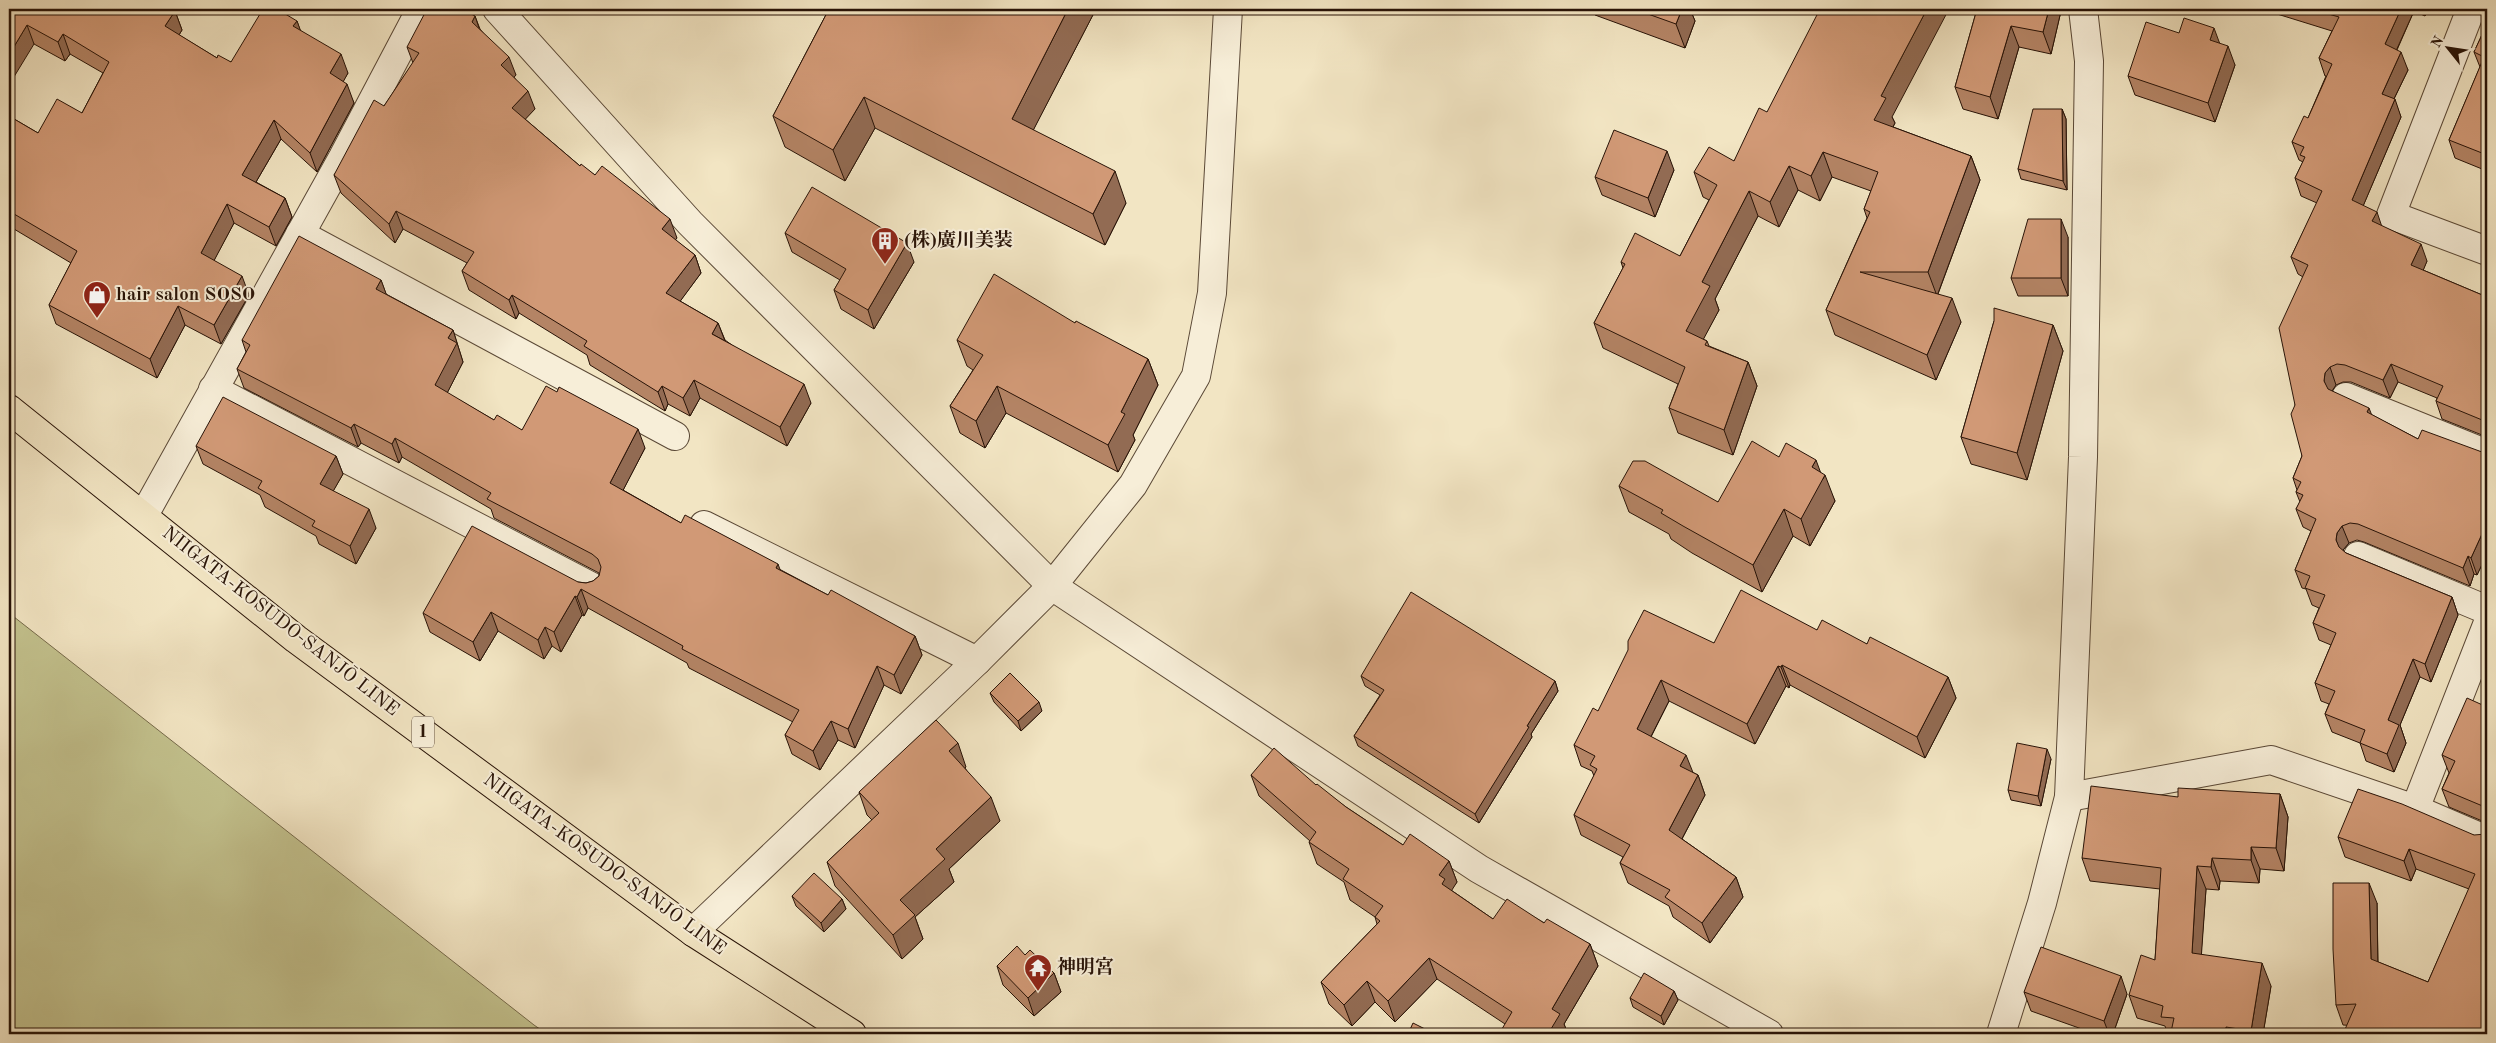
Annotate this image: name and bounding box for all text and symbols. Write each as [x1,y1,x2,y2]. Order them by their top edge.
north arrow [2424,22,2474,72]
text: N [2429,34,2446,50]
building icon: (株)廣川美装 [870,226,900,265]
place label: (株)廣川美装 [904,229,1013,251]
shop icon: hair salon SOSO [82,280,112,319]
place label: hair salon SOSO [116,286,255,305]
street label: NIIGATA-KOSUDO-SANJŌ LINE [158,521,404,720]
road number: 1 [412,716,434,748]
street label: NIIGATA-KOSUDO-SANJŌ LINE [479,768,731,959]
temple icon: 神明宮 [1023,953,1053,992]
place label: 神明宮 [1057,956,1114,978]

